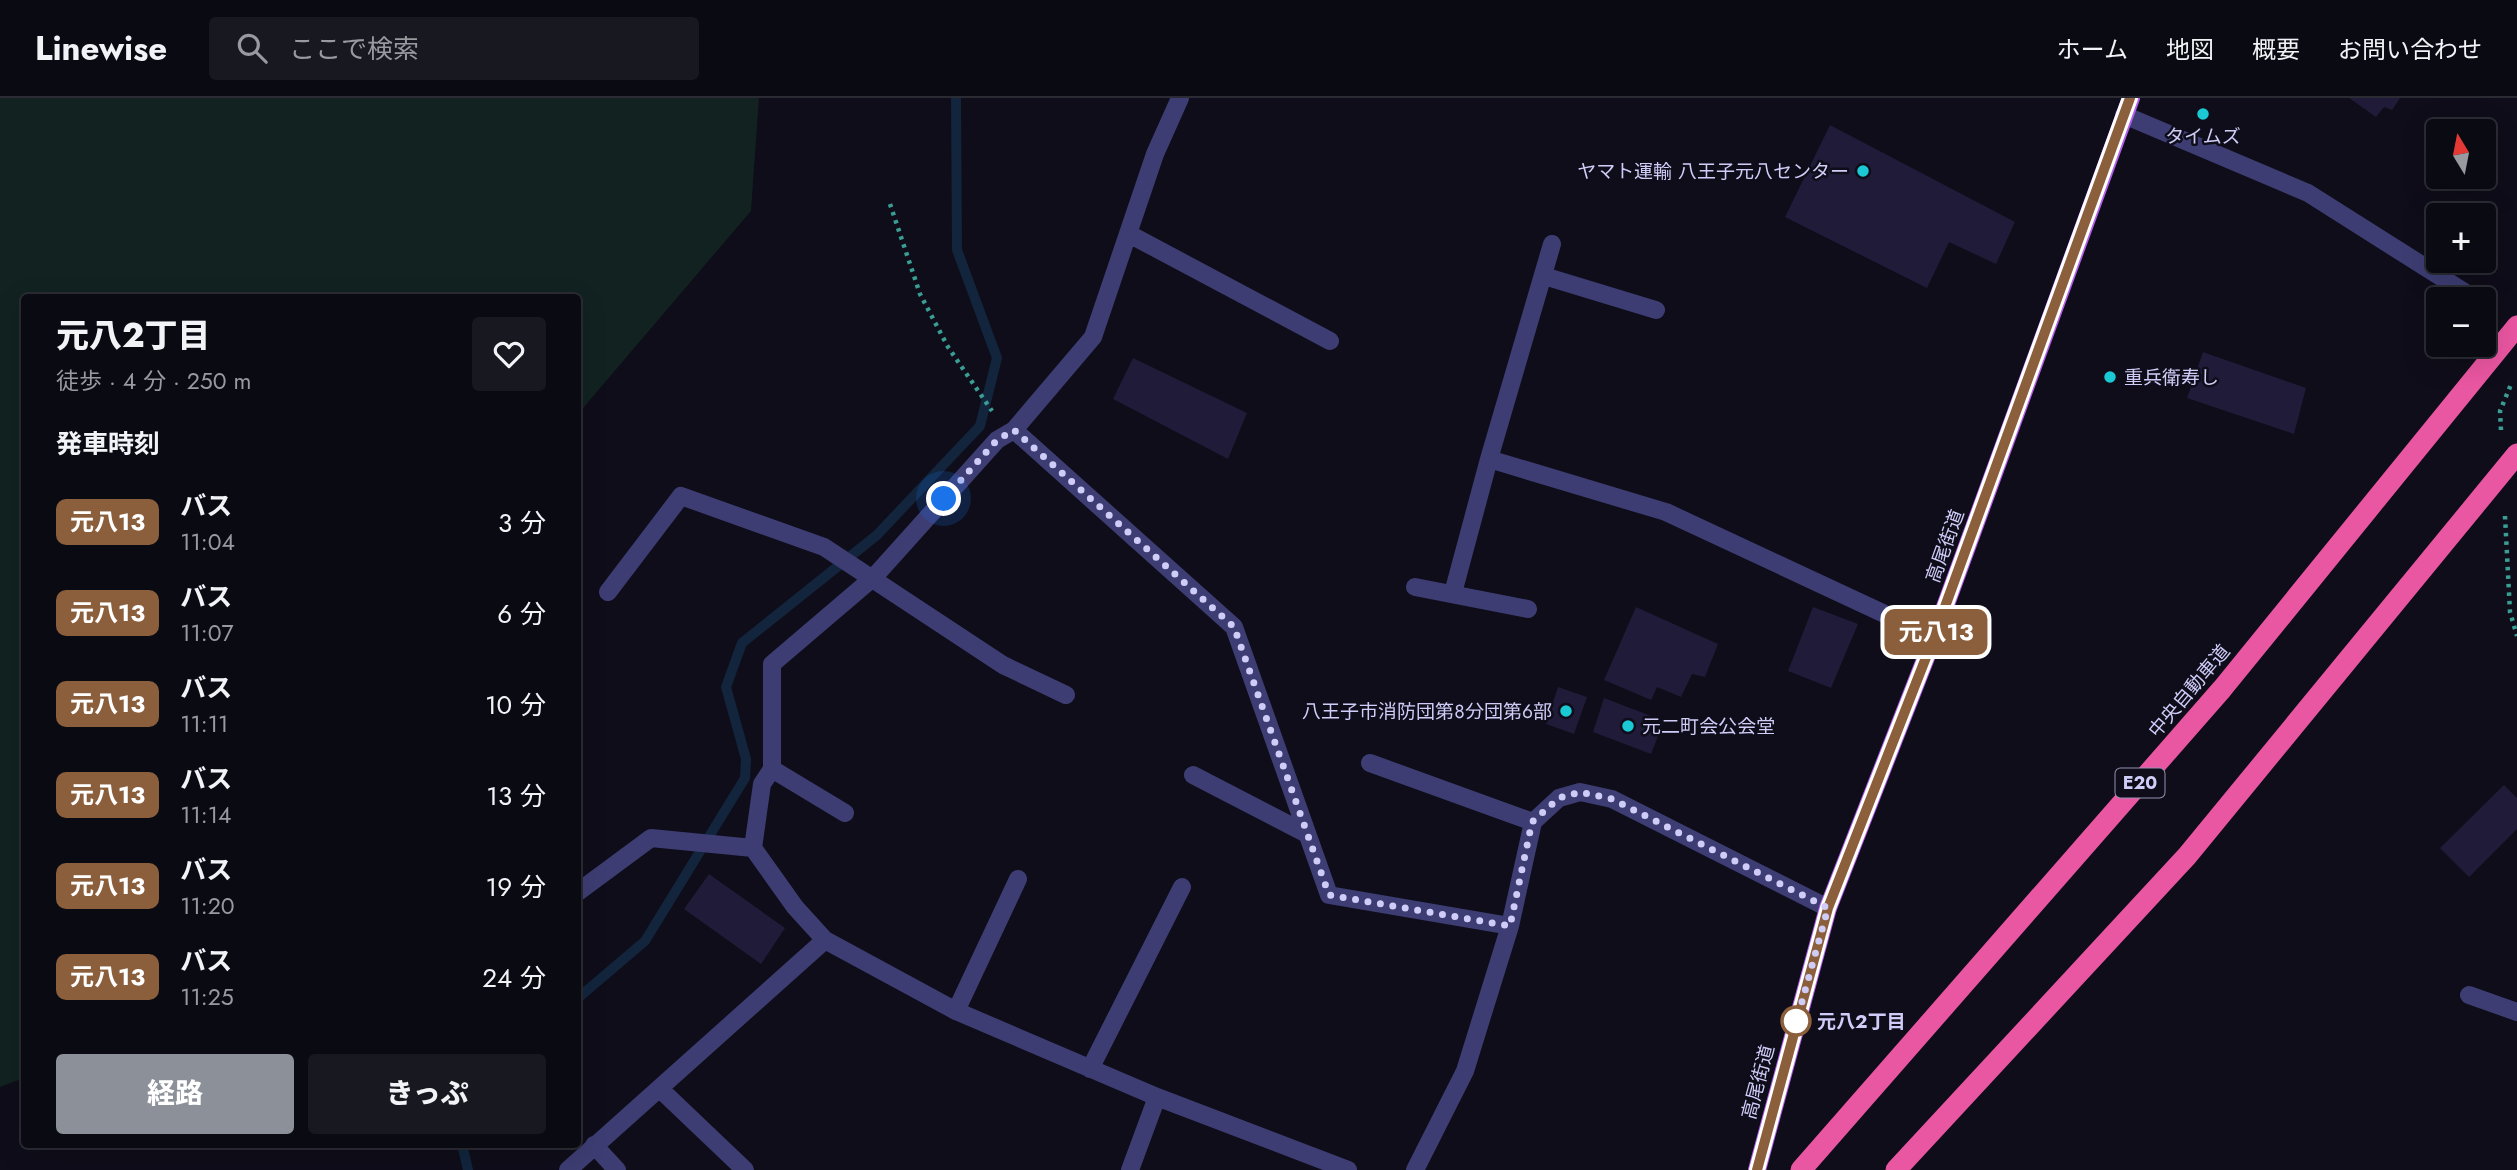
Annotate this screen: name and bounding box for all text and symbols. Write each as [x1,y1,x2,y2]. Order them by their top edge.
search box [209,17,699,80]
text: Linewise [35,25,167,72]
icon: search [233,29,271,67]
text: ここで検索 [289,30,419,68]
text: ホーム [2057,32,2128,67]
text: 地図 [2166,32,2214,67]
text: 概要 [2252,32,2300,67]
text: お問い合わせ [2338,32,2482,67]
marker: タイムズ [2195,106,2211,122]
north arrow [2426,119,2496,189]
map controls [2426,119,2496,357]
place label: タイムズ [2165,123,2241,150]
place label: ヤマト運輸 八王子元八センター [1577,158,1849,185]
marker: ヤマト運輸 八王子元八センター [1855,163,1871,179]
button: + [2426,203,2496,273]
button: − [2426,287,2496,357]
text: 元八2丁目 [56,312,211,359]
button: heart [472,317,546,391]
text: 徒歩 · 4 分 · 250 m [56,364,251,398]
place label: 重兵衛寿し [2124,364,2219,391]
marker: 重兵衛寿し [2102,369,2118,385]
text: 発車時刻 [56,425,160,463]
your location [926,481,961,516]
text: バス [180,487,232,525]
text: 元八13 [70,504,145,539]
text: 3 分 [498,504,546,542]
street label: 高尾街道 [1919,506,1971,586]
text: 11:04 [180,525,235,559]
text: バス [180,578,232,616]
text: 元八13 [70,595,145,630]
text: 6 分 [497,595,546,633]
line badge: 元八13 [1887,609,1985,655]
text: 元八13 [1898,614,1974,649]
text: 11:07 [180,616,234,650]
street label: 中央自動車道 [2142,639,2236,743]
text: バス [180,669,232,707]
text: 元八13 [70,686,145,721]
text: 10 分 [485,686,546,724]
place label: 八王子市消防団第８分団第６部 [1302,698,1552,725]
marker: 八王子市消防団第８分団第６部 [1558,703,1574,719]
text: 11:11 [180,707,228,741]
place label: 元二町会公会堂 [1642,713,1775,740]
marker: 元二町会公会堂 [1620,718,1636,734]
text: バス [180,760,232,798]
road number: E20 [2116,768,2164,798]
text: 元八13 [70,777,145,812]
text: 13 分 [486,777,546,815]
text: 11:14 [180,798,231,832]
text: バス [180,851,232,889]
text: 元八13 [70,868,145,903]
text: 19 分 [486,868,546,906]
text: 11:20 [180,889,235,923]
text: バス [180,942,232,980]
text: 元八13 [70,959,145,994]
text: 24 分 [482,959,546,997]
text: 11:25 [180,980,234,1014]
marker: 元八2丁目 [1781,1006,1811,1036]
place label: 元八2丁目 [1817,1008,1905,1035]
street label: 高尾街道 [1735,1042,1781,1122]
button: 経路 [56,1054,294,1134]
button: きっぷ [308,1054,546,1134]

